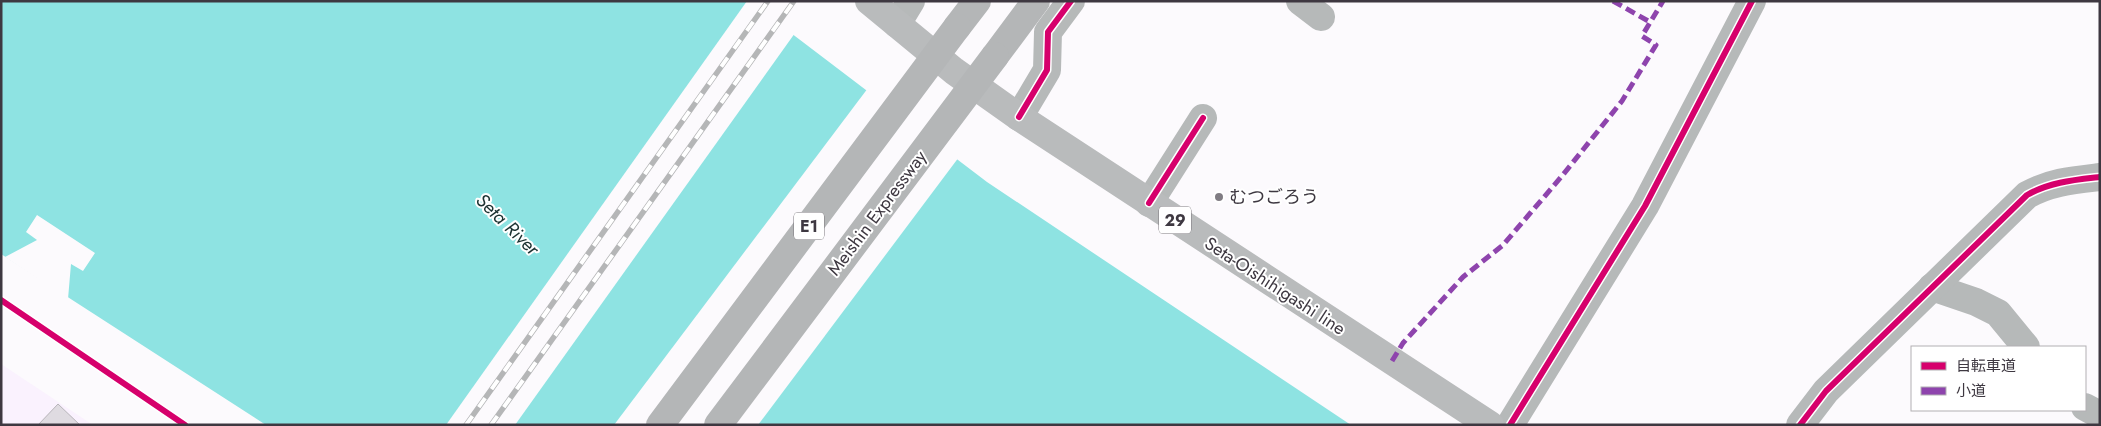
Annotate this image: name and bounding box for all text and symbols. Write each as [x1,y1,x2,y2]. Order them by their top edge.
street label: Meishin Expressway [821,145,933,281]
place label: むつごろう [1229,184,1319,210]
water label: Seta River [470,187,547,263]
marker: むつごろう [1213,191,1225,203]
road number: 29 [1159,206,1191,234]
road number: E1 [794,212,824,240]
street label: Seta-Oishihigashi line [1199,231,1351,341]
legend [1911,346,2086,411]
text: 自転車道 [1956,355,2016,377]
text: 小道 [1956,380,1986,402]

